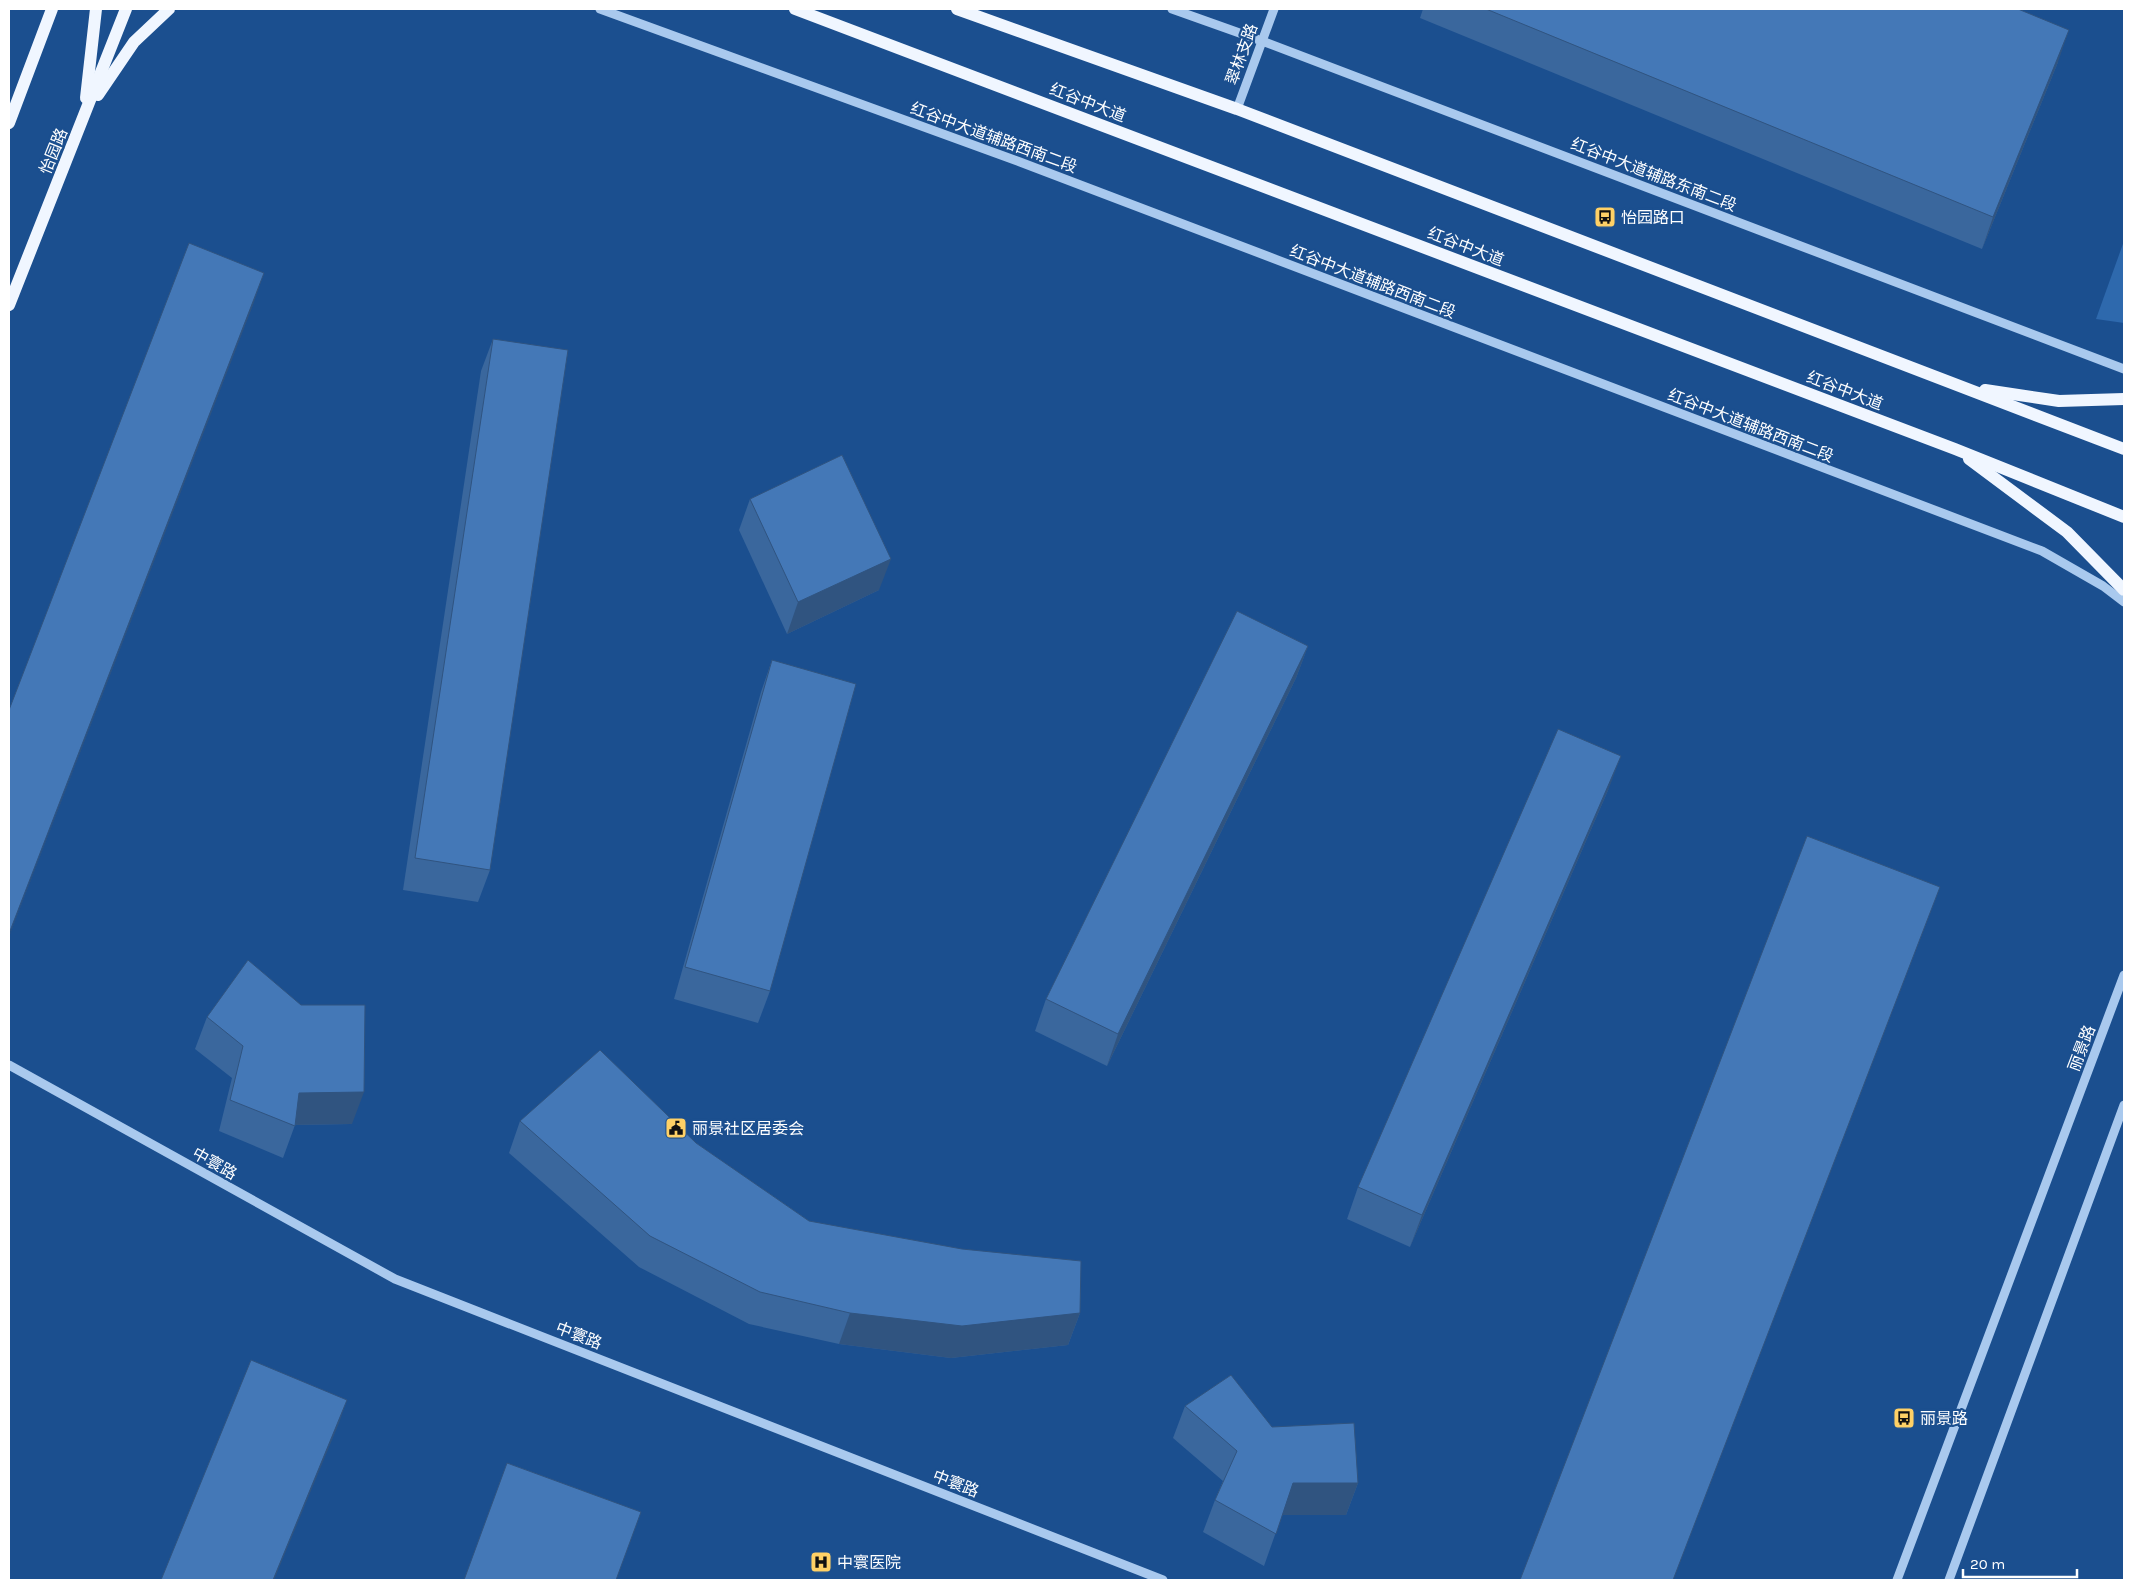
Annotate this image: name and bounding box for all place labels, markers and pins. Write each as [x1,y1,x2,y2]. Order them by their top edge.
bus stop icon: 怡园路口 [1593,205,1617,229]
place label: 怡园路口 [1621,208,1685,227]
public building icon: 丽景社区居委会 [664,1116,688,1140]
place label: 丽景社区居委会 [692,1119,804,1138]
bus stop icon: 丽景路 [1892,1406,1916,1430]
place label: 丽景路 [1920,1409,1968,1428]
hospital icon: 中寰医院 [809,1550,833,1574]
place label: 中寰医院 [837,1553,901,1572]

